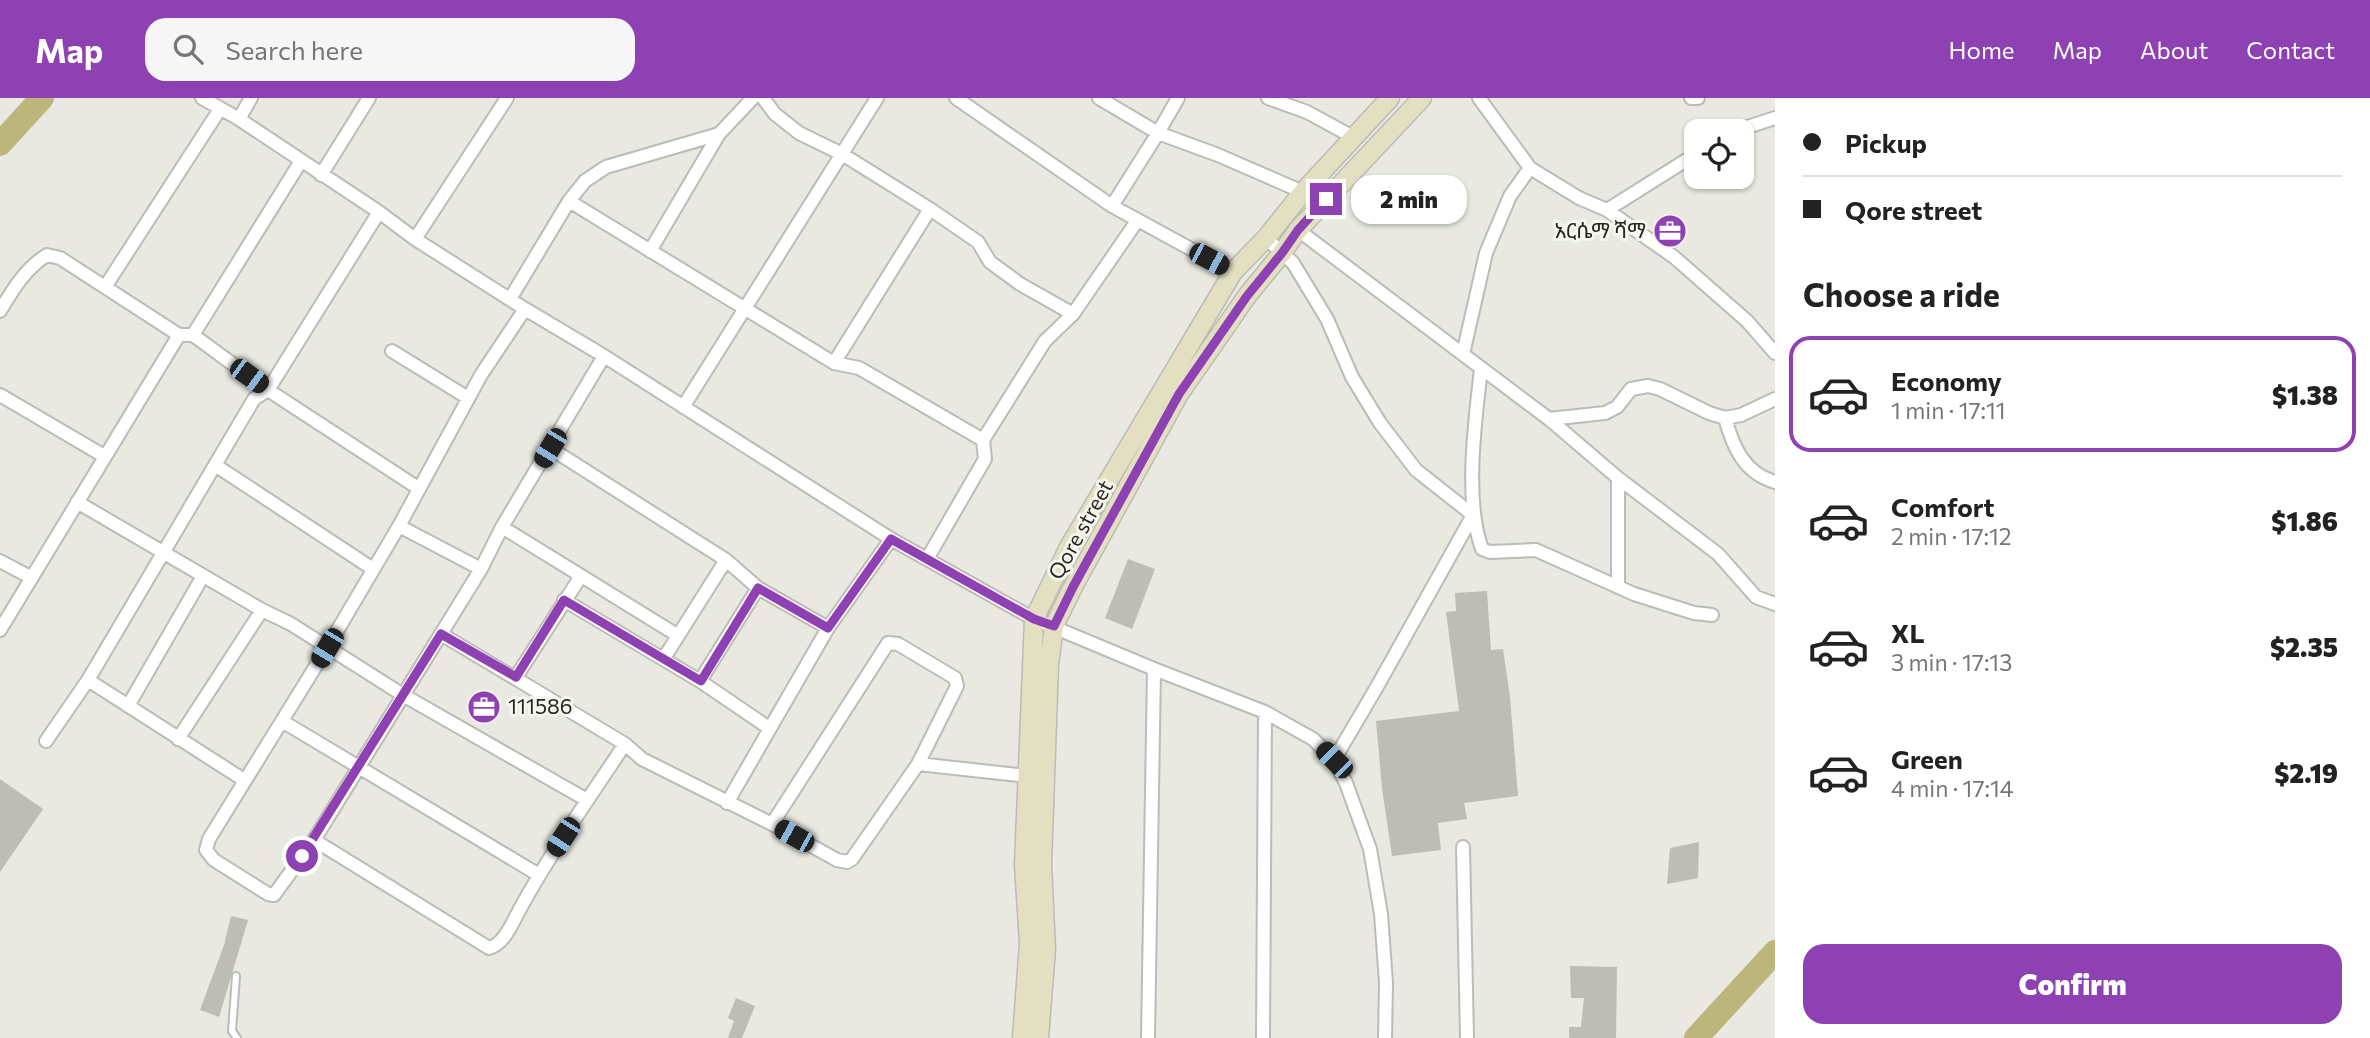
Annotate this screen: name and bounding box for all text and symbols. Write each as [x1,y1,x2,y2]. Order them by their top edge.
search box [145,18,635,81]
text: Map [35,29,103,70]
icon: search [169,30,207,68]
text: Search here [225,34,363,65]
text: Home [1949,35,2015,64]
text: Map [2053,35,2102,64]
text: About [2140,35,2208,64]
text: Contact [2246,35,2335,64]
map controls [1684,119,1754,189]
button: locate [1684,119,1754,189]
text: Pickup [1845,127,1927,158]
callout: 2 min [1350,174,1466,224]
route end [1310,183,1342,215]
text: 2 min [1380,185,1438,213]
text: Qore street [1845,194,1982,225]
office icon: አርሴማ ሻማ [1651,212,1689,250]
place label: አርሴማ ሻማ [1554,217,1646,242]
car [1186,240,1233,278]
text: Choose a ride [1803,274,2000,314]
car [226,355,273,397]
icon: car [1807,363,1870,426]
text: Economy [1891,365,2002,396]
text: $1.38 [2272,379,2338,410]
text: 1 min · 17:11 [1891,396,2006,424]
car [531,425,570,471]
street label: Qore street [1042,475,1117,583]
icon: car [1807,489,1870,552]
text: Comfort [1891,491,1994,522]
text: $1.86 [2271,505,2338,536]
text: 2 min · 17:12 [1891,522,2012,550]
icon: car [1807,615,1870,678]
text: XL [1891,617,1925,648]
car [308,625,347,671]
text: $2.35 [2270,631,2338,662]
text: 3 min · 17:13 [1891,648,2012,676]
office icon: 111586 [465,688,503,726]
place label: 111586 [508,693,573,718]
car [1312,738,1357,782]
icon: car [1807,741,1870,804]
text: Green [1891,743,1963,774]
text: $2.19 [2274,757,2338,788]
text: 4 min · 17:14 [1891,774,2014,802]
car [543,814,584,860]
car [771,817,818,855]
route start [286,840,318,872]
button: Confirm [1803,944,2342,1024]

